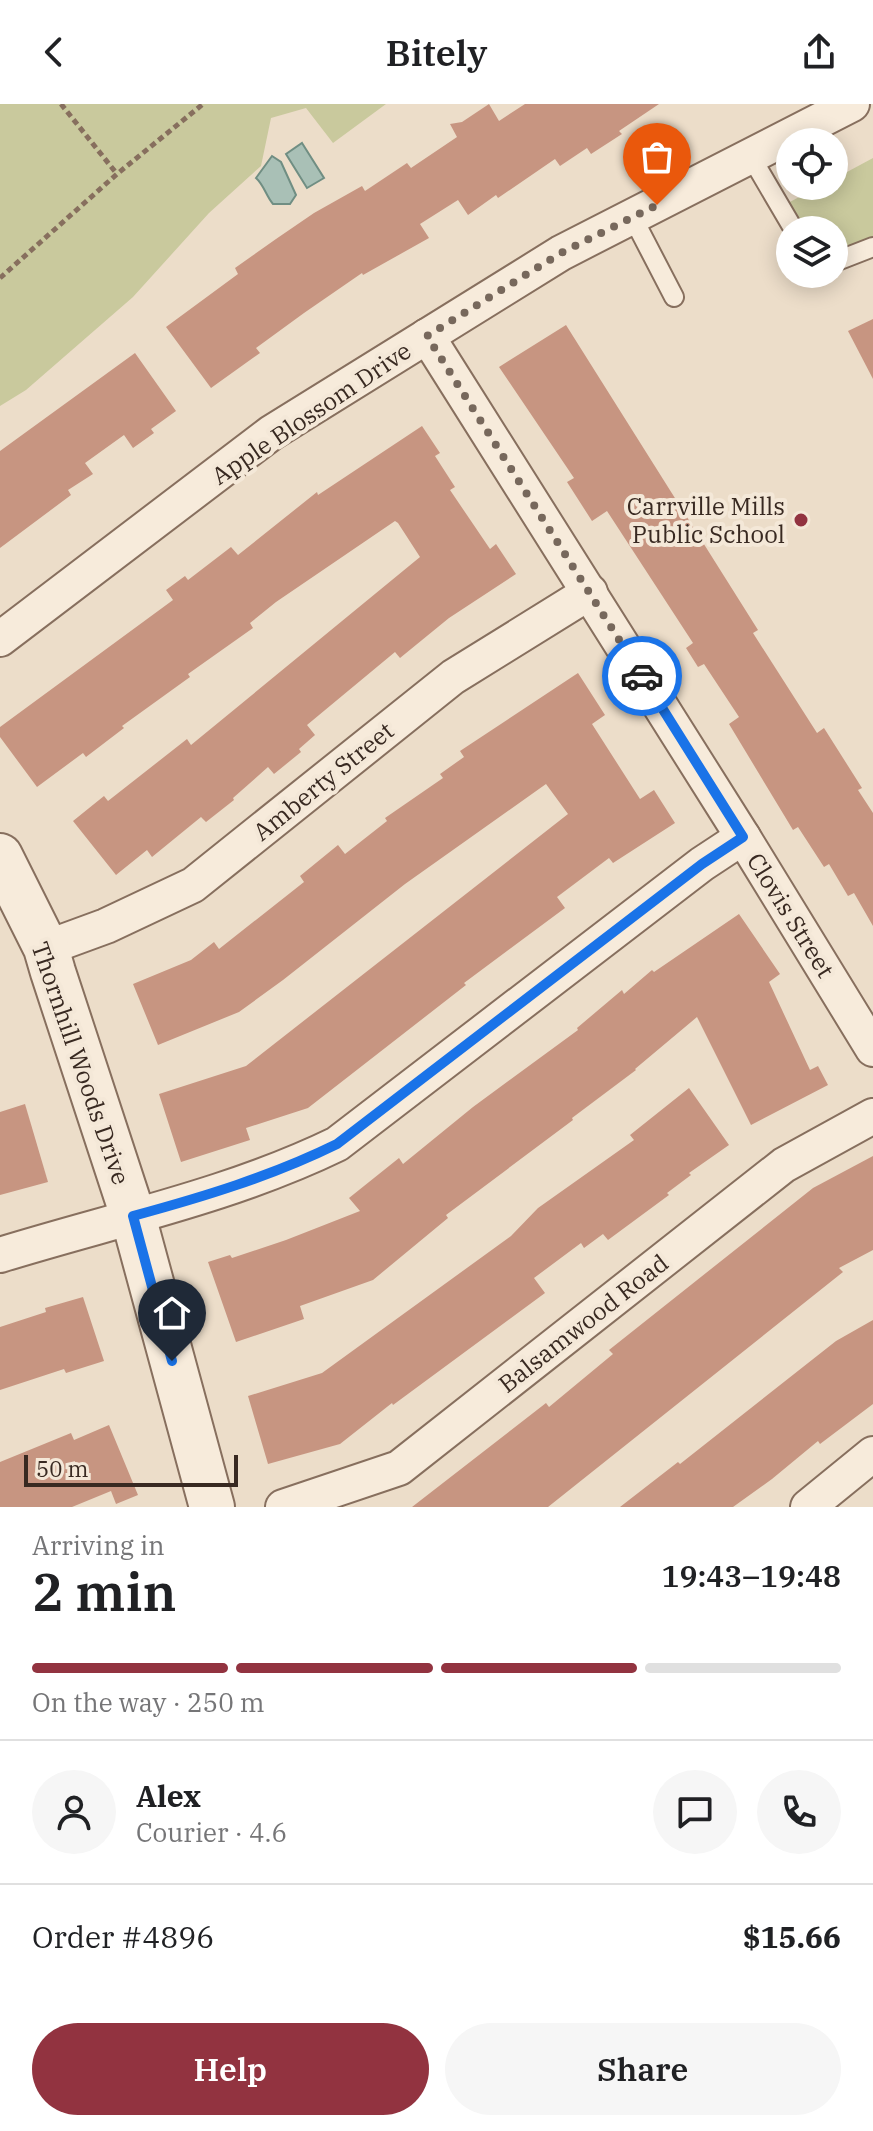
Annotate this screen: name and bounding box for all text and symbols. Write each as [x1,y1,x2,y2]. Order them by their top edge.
text: Bitely [386,29,487,76]
icon: back [32,30,76,74]
icon: share [797,30,841,74]
pin [623,123,691,205]
map controls [776,128,848,288]
button: locate [776,128,848,200]
icon: bag [635,135,679,179]
button: layers [776,216,848,288]
street label: Apple Blossom Drive [205,334,417,492]
place label: Carrville Mills Public School [627,490,785,550]
marker: Carrville Mills Public School [792,511,810,529]
courier [602,636,682,716]
icon: car [620,654,664,698]
street label: Amberty Street [246,714,400,848]
street label: Clovis Street [740,847,842,983]
street label: Thornhill Woods Drive [24,937,138,1189]
street label: Balsamwood Road [491,1247,675,1399]
pin [138,1279,206,1361]
icon: home [150,1291,194,1335]
scale bar [24,1451,238,1487]
text: 50 m [36,1454,88,1483]
text: Arriving in [32,1528,165,1562]
text: 19:43–19:48 [661,1556,841,1595]
text: 2 min [32,1558,177,1625]
text: On the way · 250 m [32,1685,265,1719]
button: person [32,1770,116,1854]
button: chat [653,1770,737,1854]
button: phone [757,1770,841,1854]
text: Alex [136,1776,201,1815]
text: Courier · 4.6 [136,1815,287,1849]
text: Order #4896 [32,1917,214,1956]
text: $15.66 [743,1917,841,1956]
button: Help [32,2023,429,2115]
button: Share [445,2023,841,2115]

